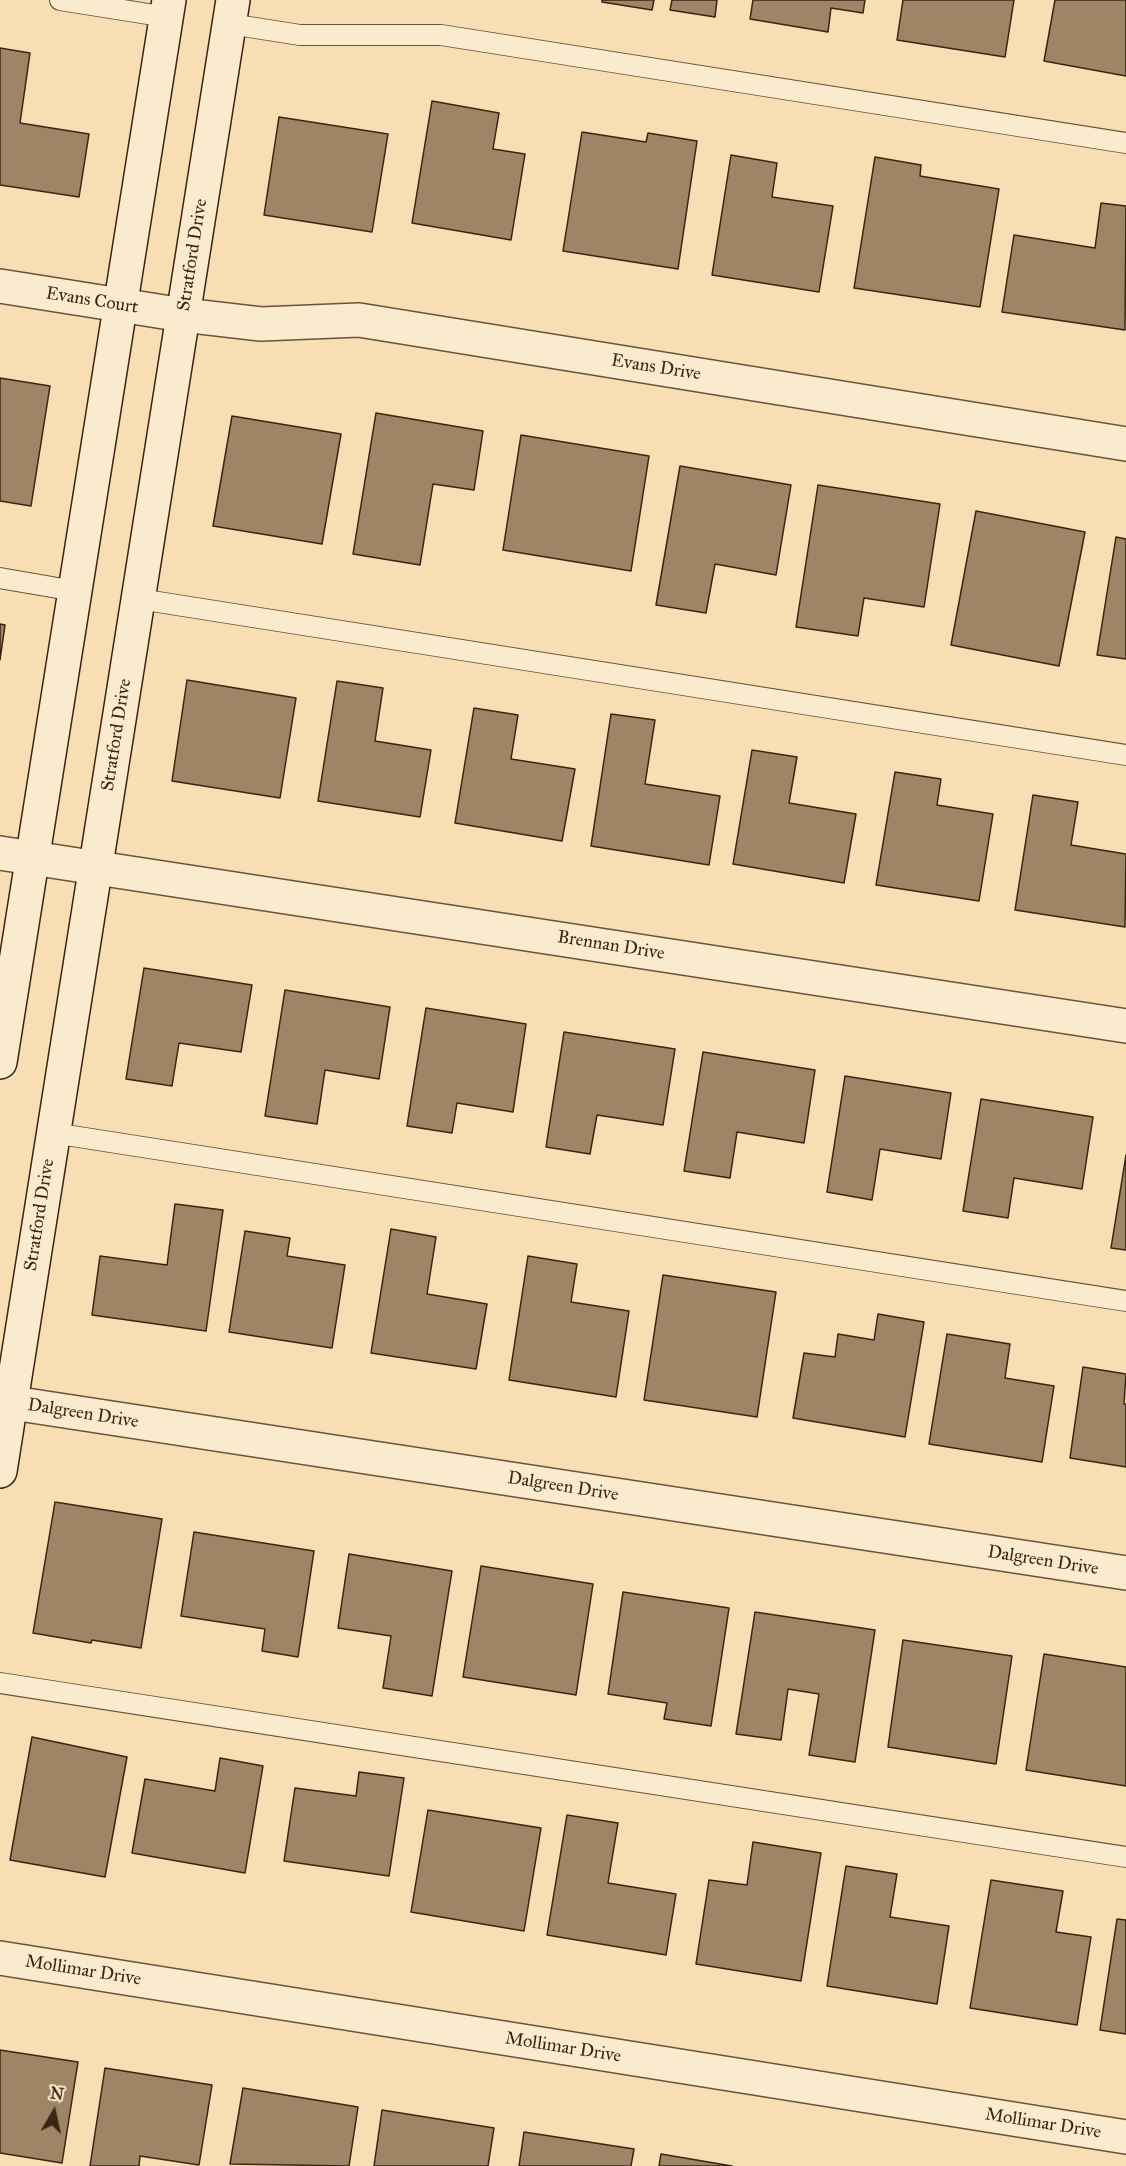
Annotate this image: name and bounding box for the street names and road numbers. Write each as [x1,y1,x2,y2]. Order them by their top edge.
street label: Stratford Drive [173,197,213,313]
street label: Evans Court [44,283,140,319]
street label: Evans Drive [610,350,702,386]
street label: Stratford Drive [97,677,137,793]
street label: Brennan Drive [556,927,666,965]
street label: Stratford Drive [20,1157,60,1273]
street label: Dalgreen Drive [26,1395,140,1433]
street label: Dalgreen Drive [506,1468,620,1506]
street label: Dalgreen Drive [986,1542,1100,1580]
street label: Mollimar Drive [23,1951,143,1991]
street label: Mollimar Drive [503,2028,623,2068]
street label: Mollimar Drive [983,2104,1103,2144]

